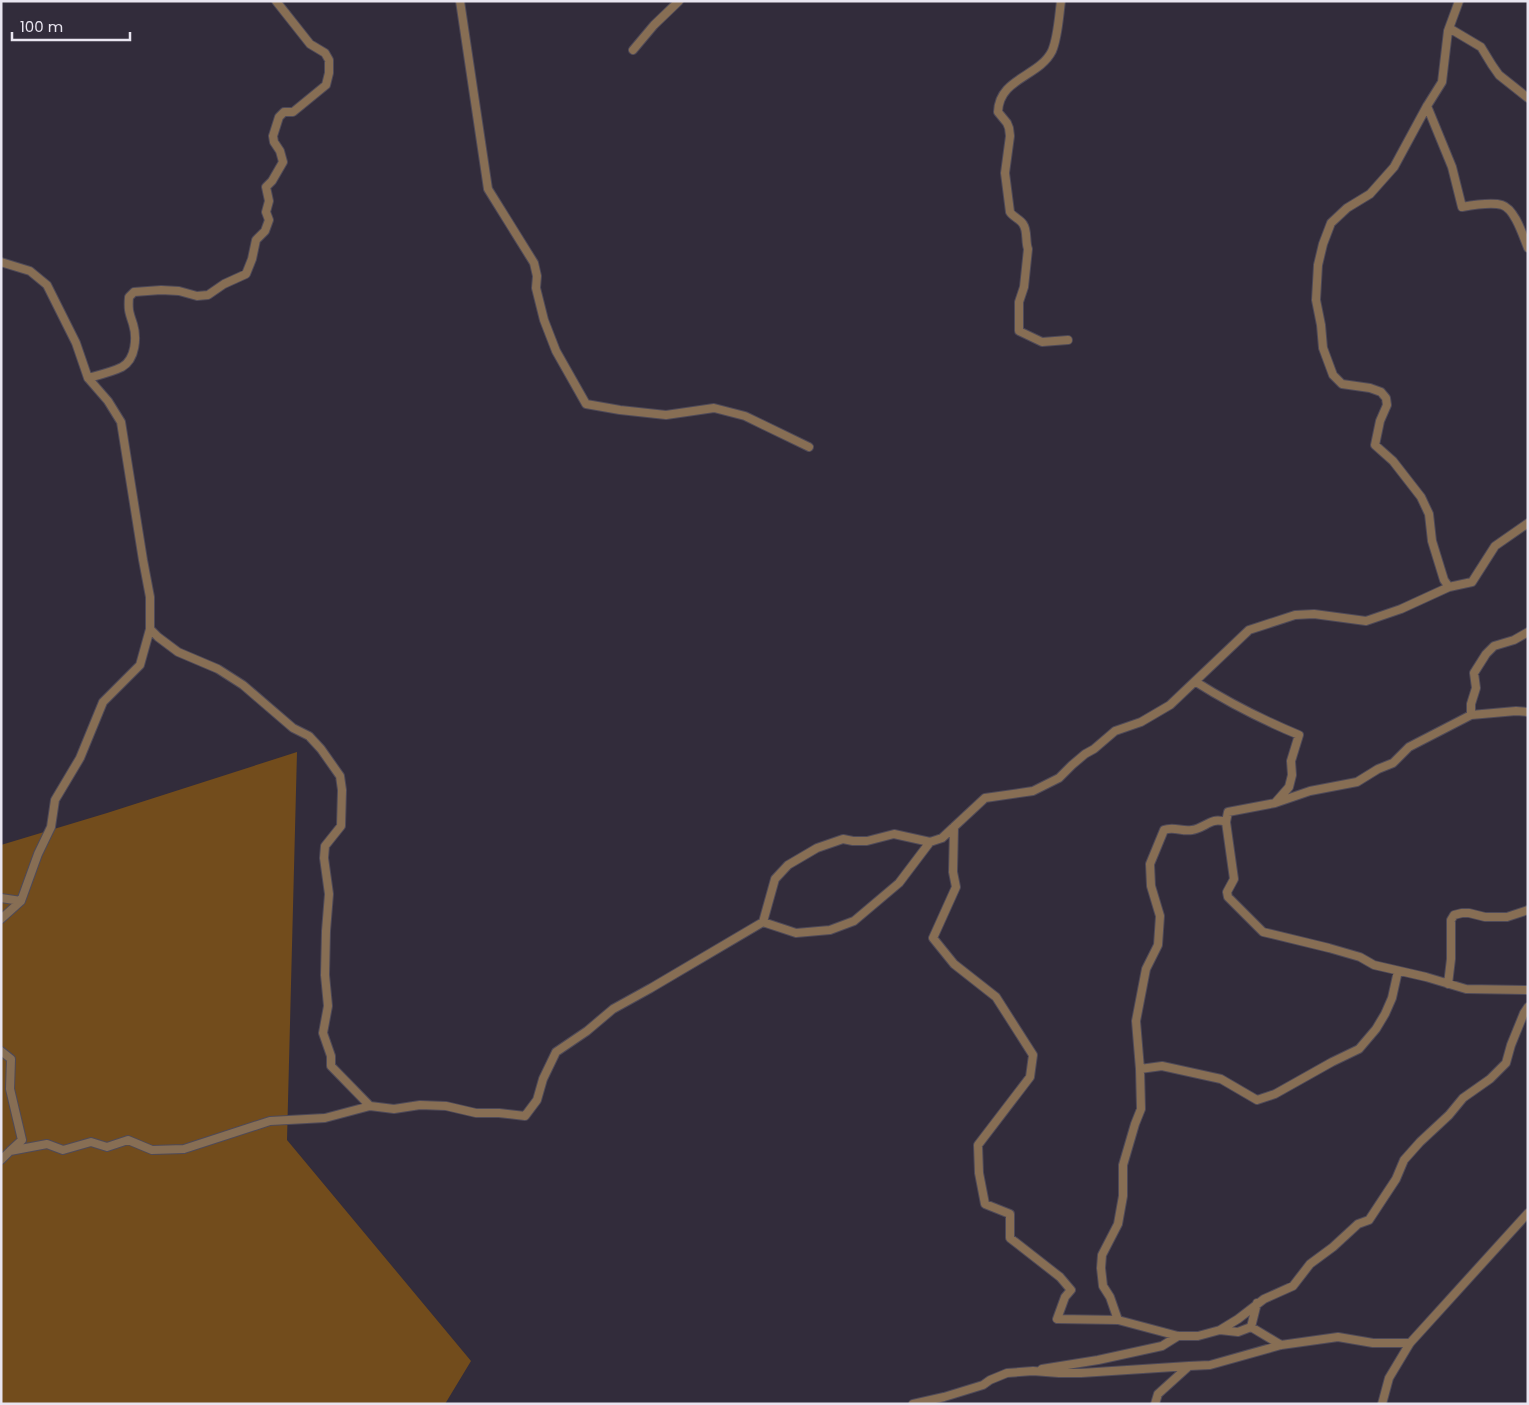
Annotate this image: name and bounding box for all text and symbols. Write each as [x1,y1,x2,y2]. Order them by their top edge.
scale bar [12,10,130,42]
text: 100 m [20,16,63,37]

